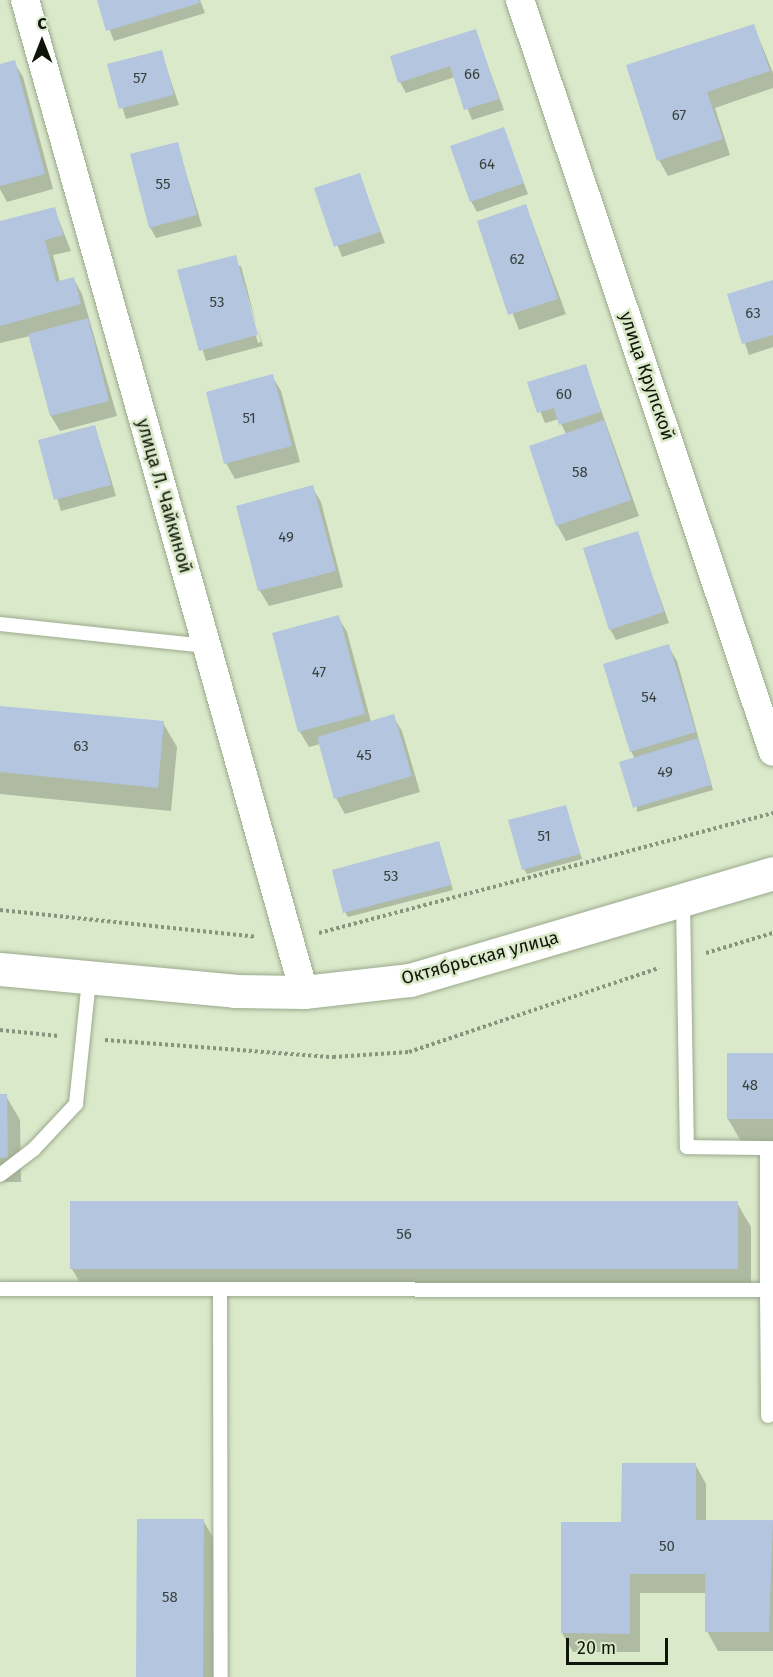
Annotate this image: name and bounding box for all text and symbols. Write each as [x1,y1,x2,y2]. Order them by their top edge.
north arrow [12,12,72,72]
text: С [37,14,47,33]
house number: 66 [464,66,480,84]
house number: 57 [133,70,147,88]
house number: 67 [672,107,686,125]
house number: 64 [479,156,495,174]
house number: 55 [156,176,170,194]
house number: 62 [509,251,525,269]
house number: 53 [210,294,224,312]
house number: 63 [745,305,761,323]
street label: улица Крупской [615,309,679,443]
house number: 60 [556,386,572,404]
house number: 51 [242,410,256,428]
street label: улица Л. Чайкиной [132,416,196,576]
house number: 58 [572,464,588,482]
house number: 49 [278,529,294,547]
house number: 47 [312,664,326,682]
house number: 54 [641,689,657,707]
house number: 63 [73,738,89,756]
house number: 45 [356,747,372,765]
house number: 49 [657,764,673,782]
house number: 51 [537,828,551,846]
house number: 53 [384,868,398,886]
street label: Октябрьская улица [399,927,561,989]
house number: 48 [742,1077,758,1095]
house number: 56 [396,1226,412,1244]
house number: 50 [659,1538,675,1556]
house number: 58 [162,1589,178,1607]
scale bar [569,1626,671,1664]
text: 20 m [577,1637,616,1659]

